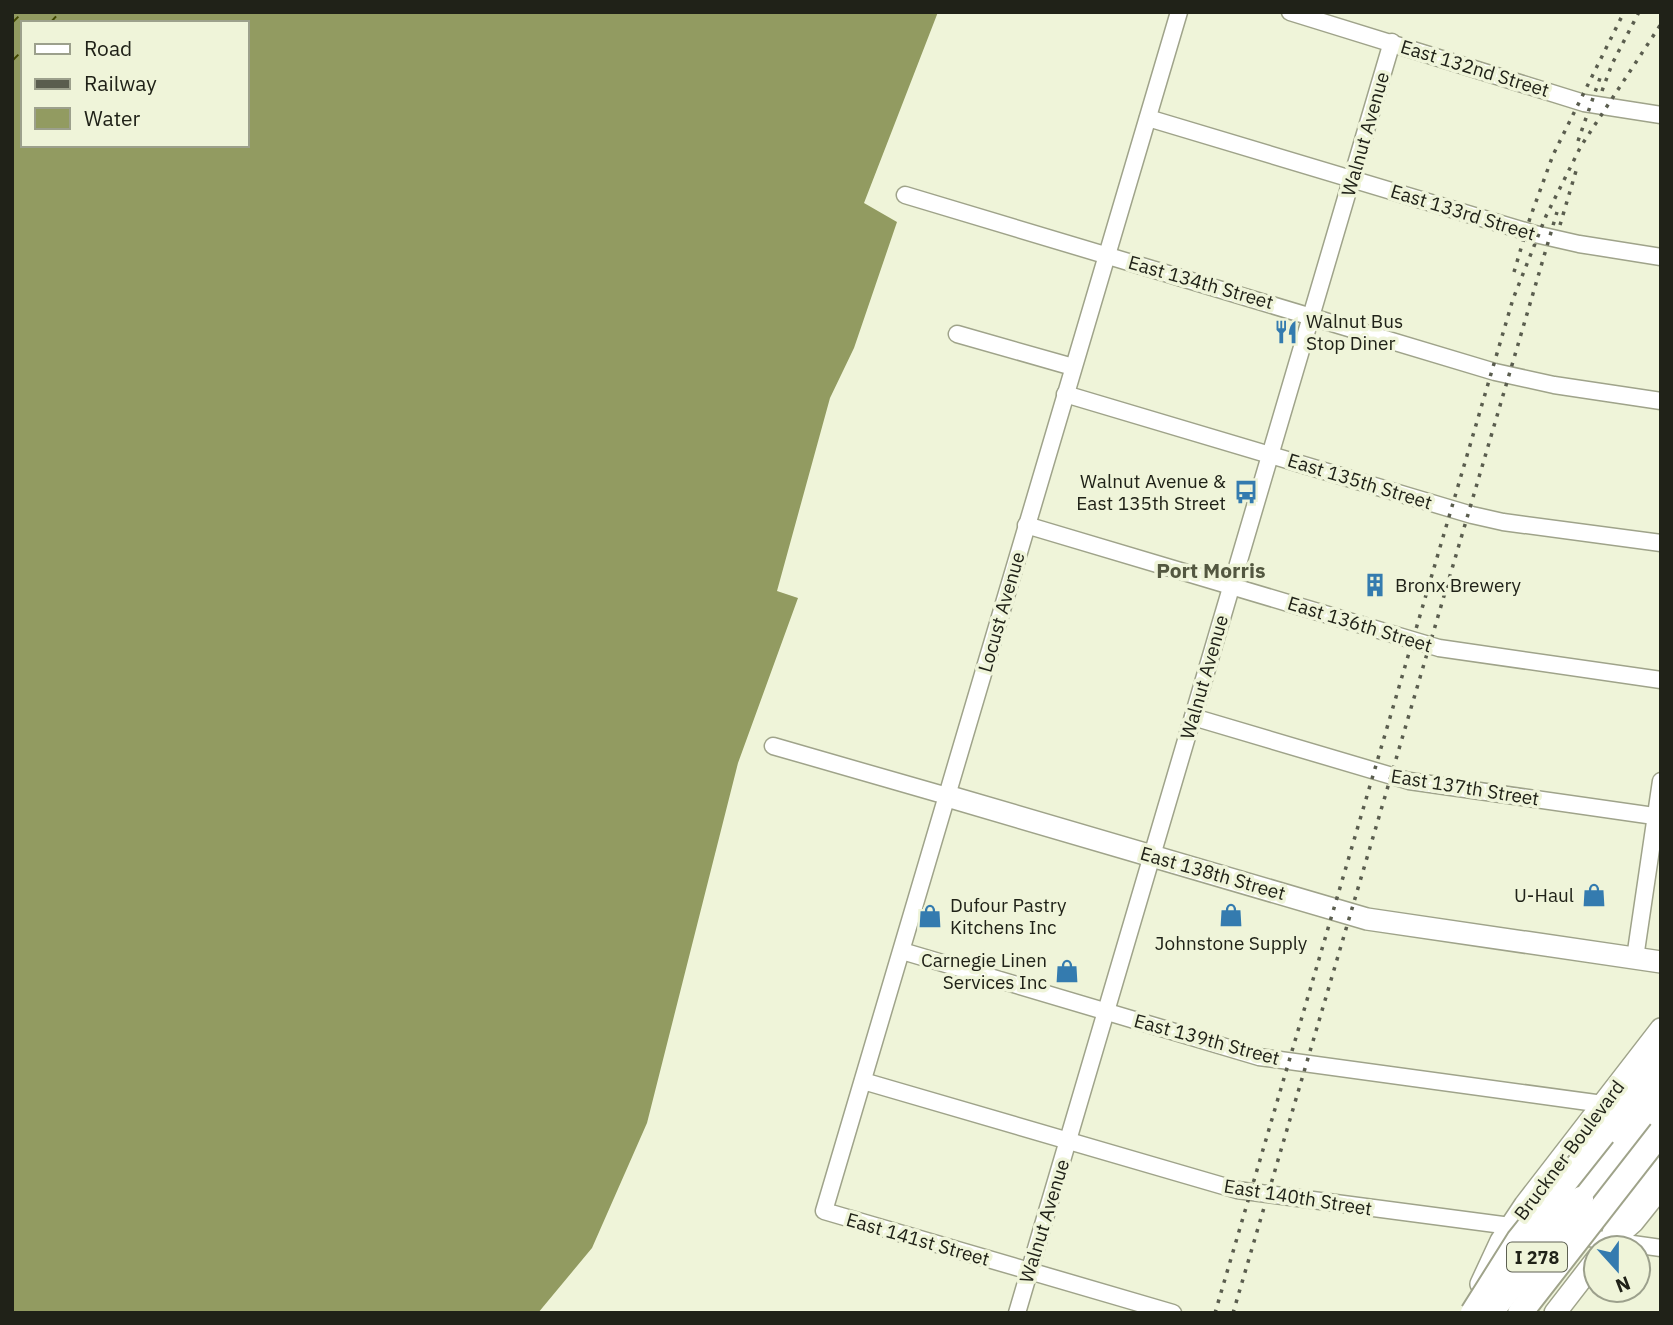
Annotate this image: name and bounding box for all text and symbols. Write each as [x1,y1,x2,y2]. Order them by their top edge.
legend [21,21,248,147]
text: Road [84,34,132,62]
street label: East 132nd Street [1398,34,1552,102]
text: Railway [84,69,157,97]
street label: Walnut Avenue [1336,69,1394,199]
text: Water [84,104,141,132]
street label: East 133rd Street [1388,179,1538,245]
street label: East 134th Street [1126,250,1276,314]
place label: Walnut Bus Stop Diner [1306,309,1403,355]
restaurant icon: Walnut Bus Stop Diner [1272,318,1300,346]
street label: East 135th Street [1285,448,1435,514]
place label: Walnut Avenue & East 135th Street [1076,469,1226,515]
bus stop icon: Walnut Avenue & East 135th Street [1232,478,1260,506]
street label: Locust Avenue [972,549,1030,675]
district label: Port Morris [1156,556,1266,584]
building icon: Bronx Brewery [1361,571,1389,599]
place label: Bronx Brewery [1395,573,1522,597]
street label: East 136th Street [1285,591,1435,657]
street label: Walnut Avenue [1175,612,1233,742]
street label: East 137th Street [1389,763,1541,811]
street label: East 138th Street [1138,841,1288,905]
shop icon: U-Haul [1580,881,1608,909]
place label: U-Haul [1514,883,1574,907]
place label: Dufour Pastry Kitchens Inc [950,893,1067,939]
shop icon: Johnstone Supply [1217,901,1245,929]
shop icon: Dufour Pastry Kitchens Inc [916,902,944,930]
place label: Johnstone Supply [1155,931,1308,955]
place label: Carnegie Linen Services Inc [921,948,1047,994]
shop icon: Carnegie Linen Services Inc [1053,957,1081,985]
street label: East 139th Street [1132,1008,1282,1070]
street label: Bruckner Boulevard [1509,1075,1629,1225]
street label: Walnut Avenue [1014,1156,1074,1286]
street label: East 140th Street [1222,1173,1374,1221]
street label: East 141st Street [844,1207,992,1271]
north arrow [1582,1234,1652,1304]
road number: I 278 [1507,1242,1567,1272]
text: N [1612,1271,1634,1299]

